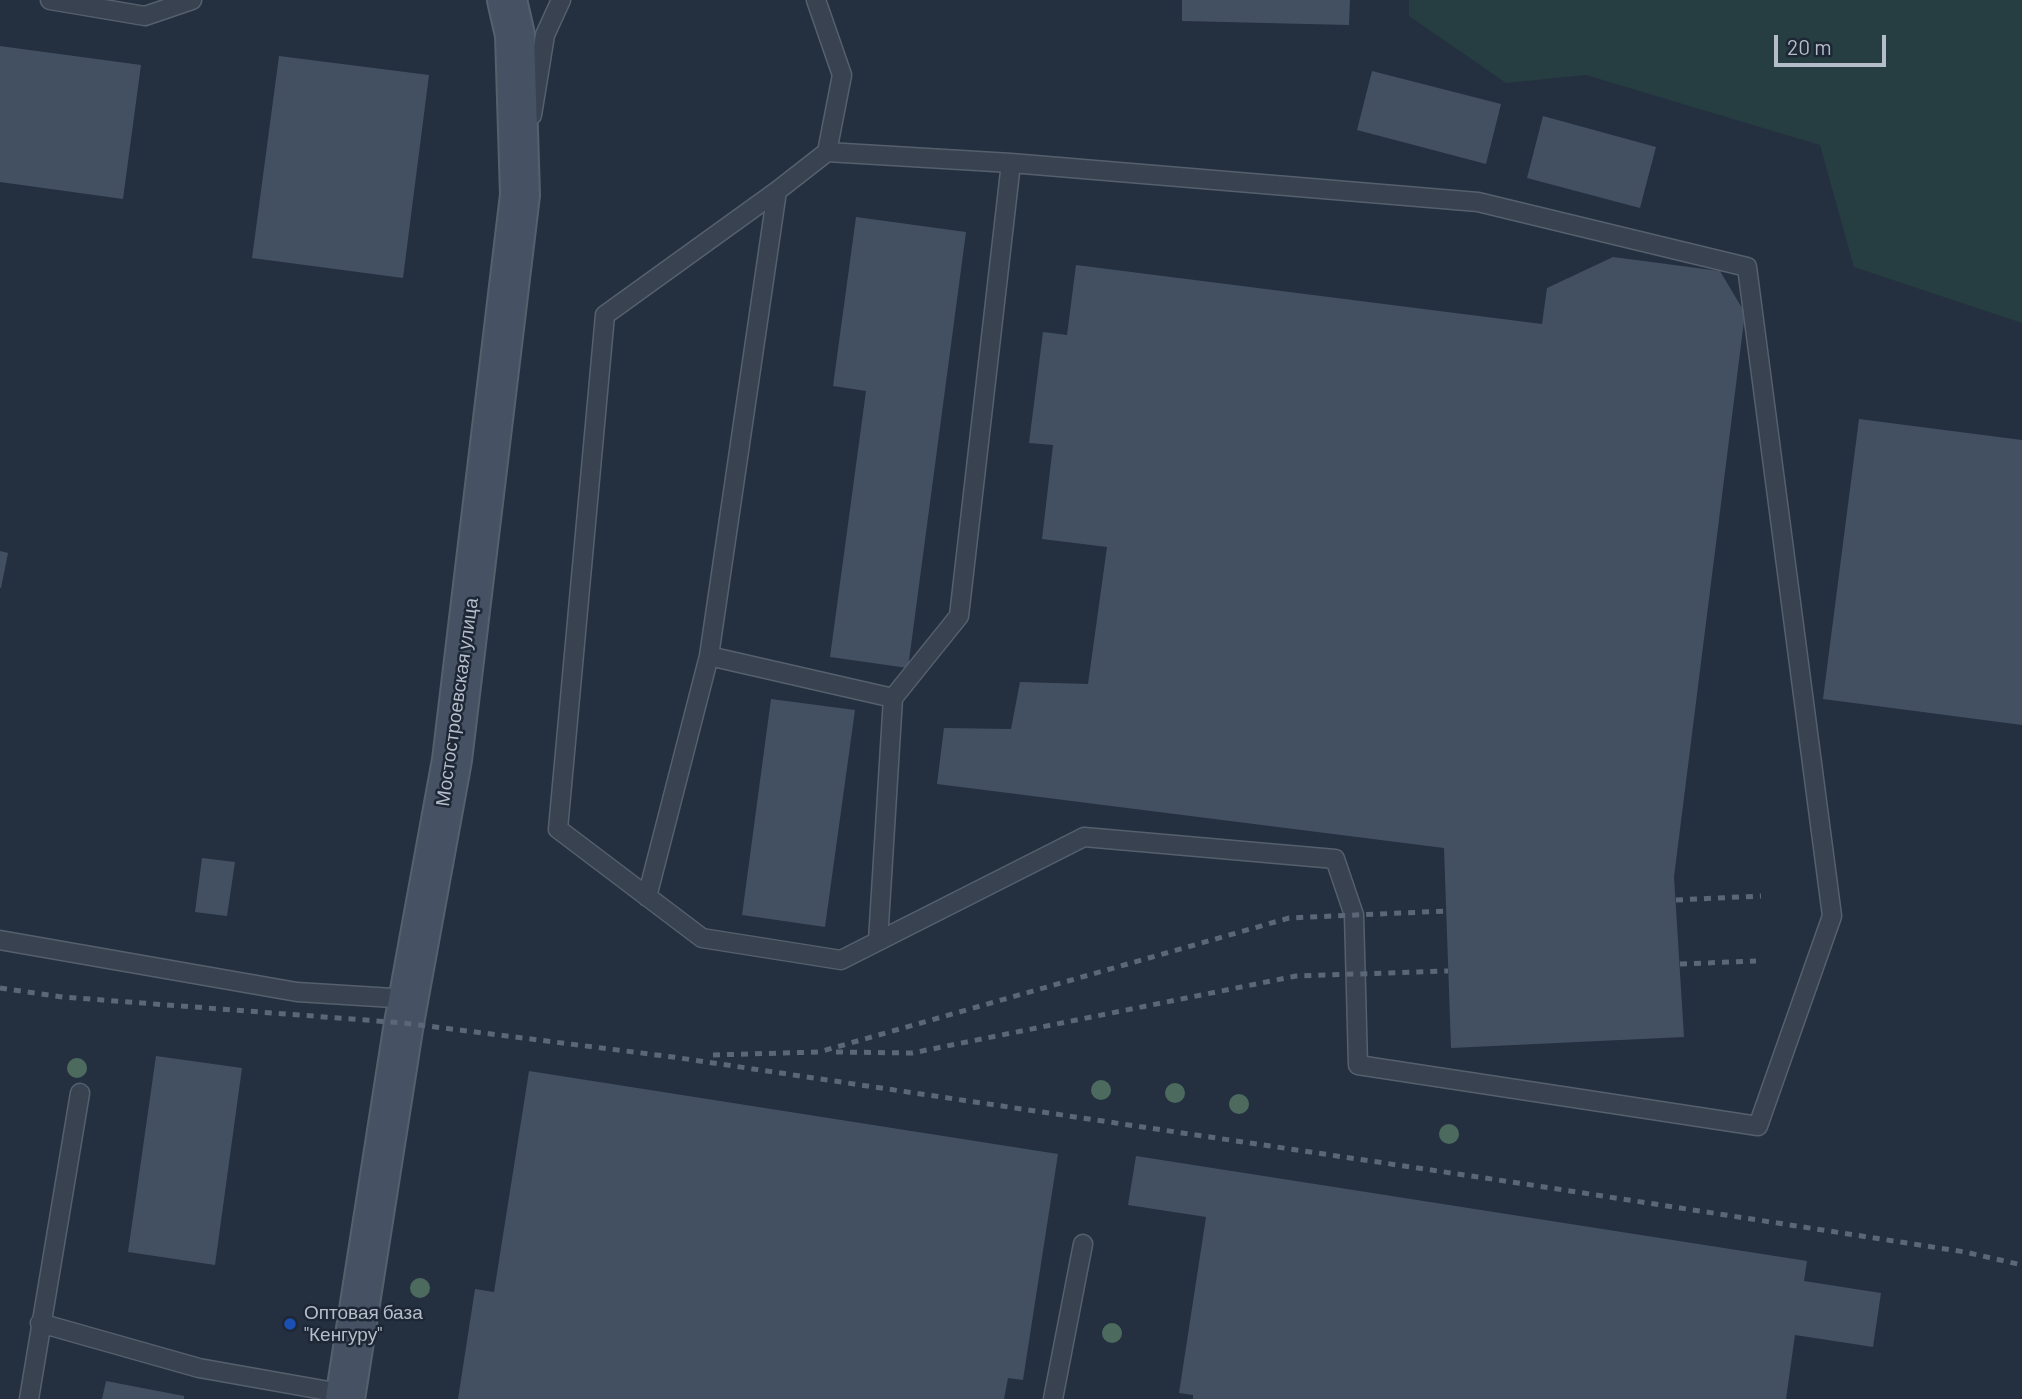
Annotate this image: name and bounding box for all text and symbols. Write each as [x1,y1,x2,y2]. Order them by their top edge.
scale bar [1777,21,1889,65]
text: 20 m [1787,34,1832,59]
street label: Мостостроевская улица [431,596,483,808]
place label: Оптовая база "Кенгуру" [304,1302,423,1346]
marker: Оптовая база "Кенгуру" [282,1316,298,1332]

